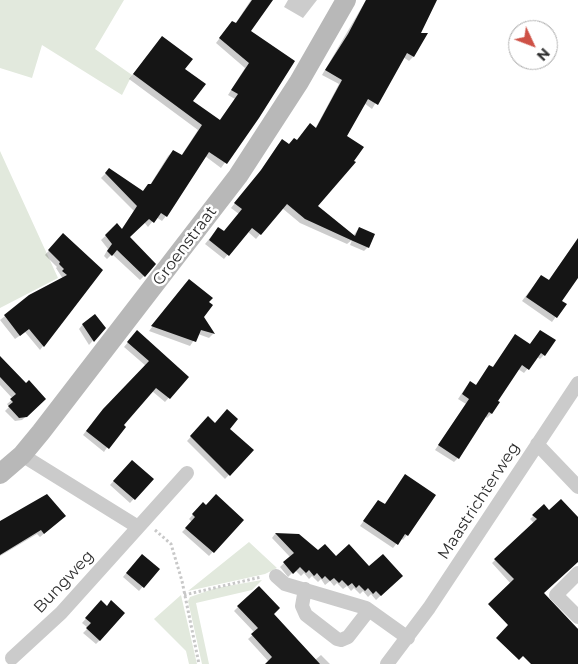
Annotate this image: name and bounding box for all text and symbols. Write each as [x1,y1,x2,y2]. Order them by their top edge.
north arrow [508,20,558,70]
text: N [533,44,554,65]
street label: Groenstraat [149,202,221,290]
street label: Maastrichterweg [434,439,524,563]
street label: Bungweg [30,547,98,617]

